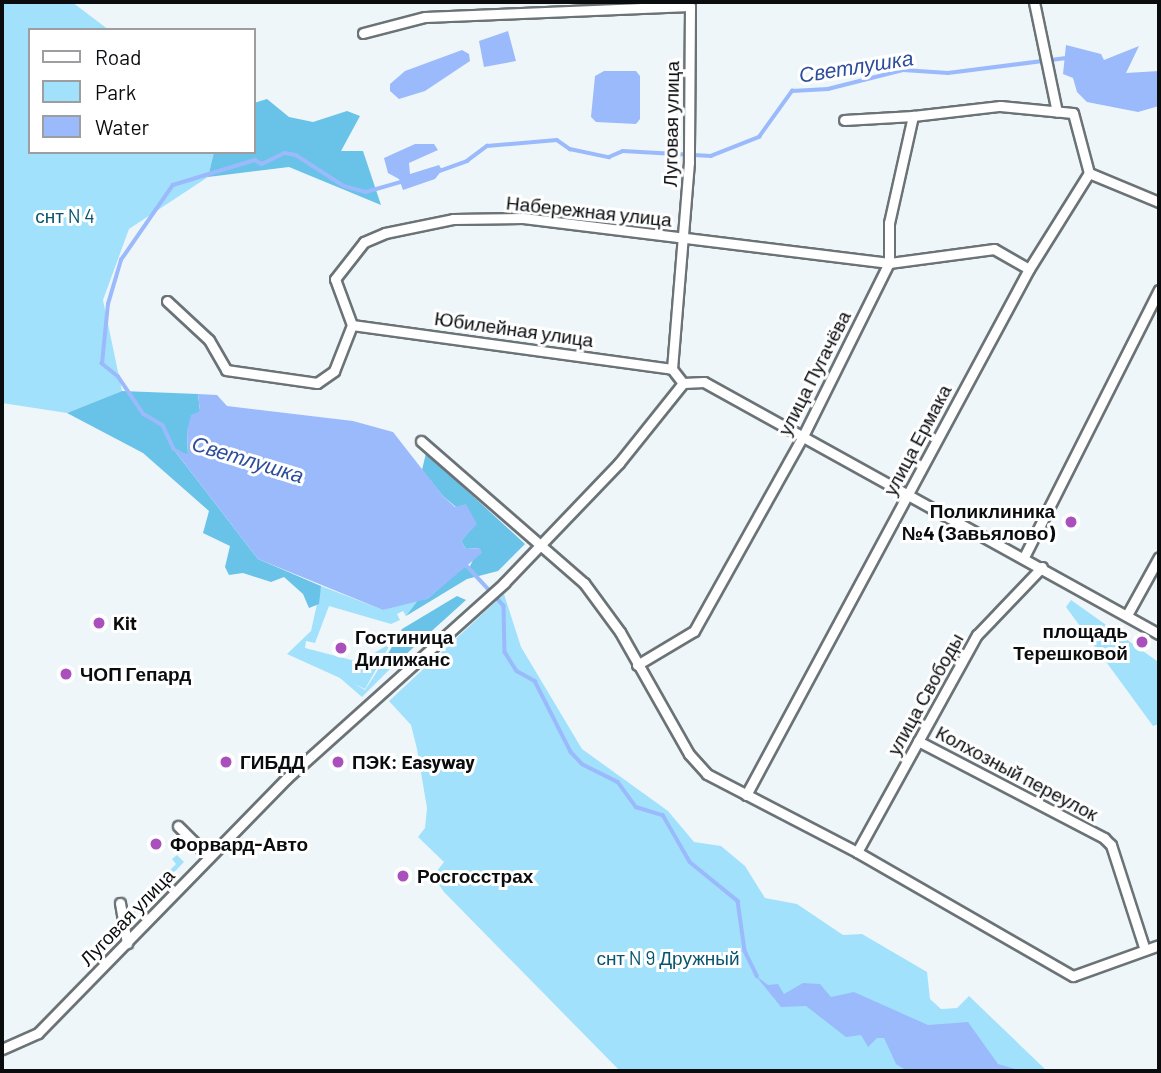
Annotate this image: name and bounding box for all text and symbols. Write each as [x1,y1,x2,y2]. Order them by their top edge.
legend [28,28,256,154]
text: Road [95,44,141,69]
water label: Светлушка [797,45,915,87]
street label: Луговая улица [659,61,683,187]
text: Park [95,79,136,104]
text: Water [95,114,149,139]
street label: Набережная улица [505,191,673,231]
park label: снт N 4 [35,205,95,227]
street label: Юбилейная улица [433,307,595,351]
street label: улица Пугачёва [773,307,855,439]
street label: улица Ермака [878,381,956,499]
water label: Светлушка [189,430,307,488]
place label: Поликлиника №4 (Завьялово) [902,500,1055,544]
marker: Поликлиника №4 (Завьялово) [1061,512,1081,532]
place label: Kit [113,612,137,634]
marker: Kit [91,615,107,631]
place label: площадь Терешковой [1013,620,1128,664]
place label: Гостиница Дилижанс [355,626,453,670]
street label: улица Свободы [882,629,968,759]
marker: площадь Терешковой [1134,634,1150,650]
marker: Гостиница Дилижанс [333,640,349,656]
place label: ЧОП Гепард [80,663,191,685]
marker: ЧОП Гепард [58,666,74,682]
street label: Колхозный переулок [932,721,1102,825]
place label: ГИБДД [240,751,305,773]
place label: ПЭК: Easyway [352,751,475,773]
marker: ГИБДД [218,754,234,770]
marker: ПЭК: Easyway [330,754,346,770]
place label: Форвард-Авто [170,833,308,855]
marker: Форвард-Авто [148,836,164,852]
street label: Луговая улица [75,864,179,970]
place label: Росгосстрах [417,865,533,887]
marker: Росгосстрах [395,868,411,884]
park label: снт N 9 Дружный [596,947,740,969]

